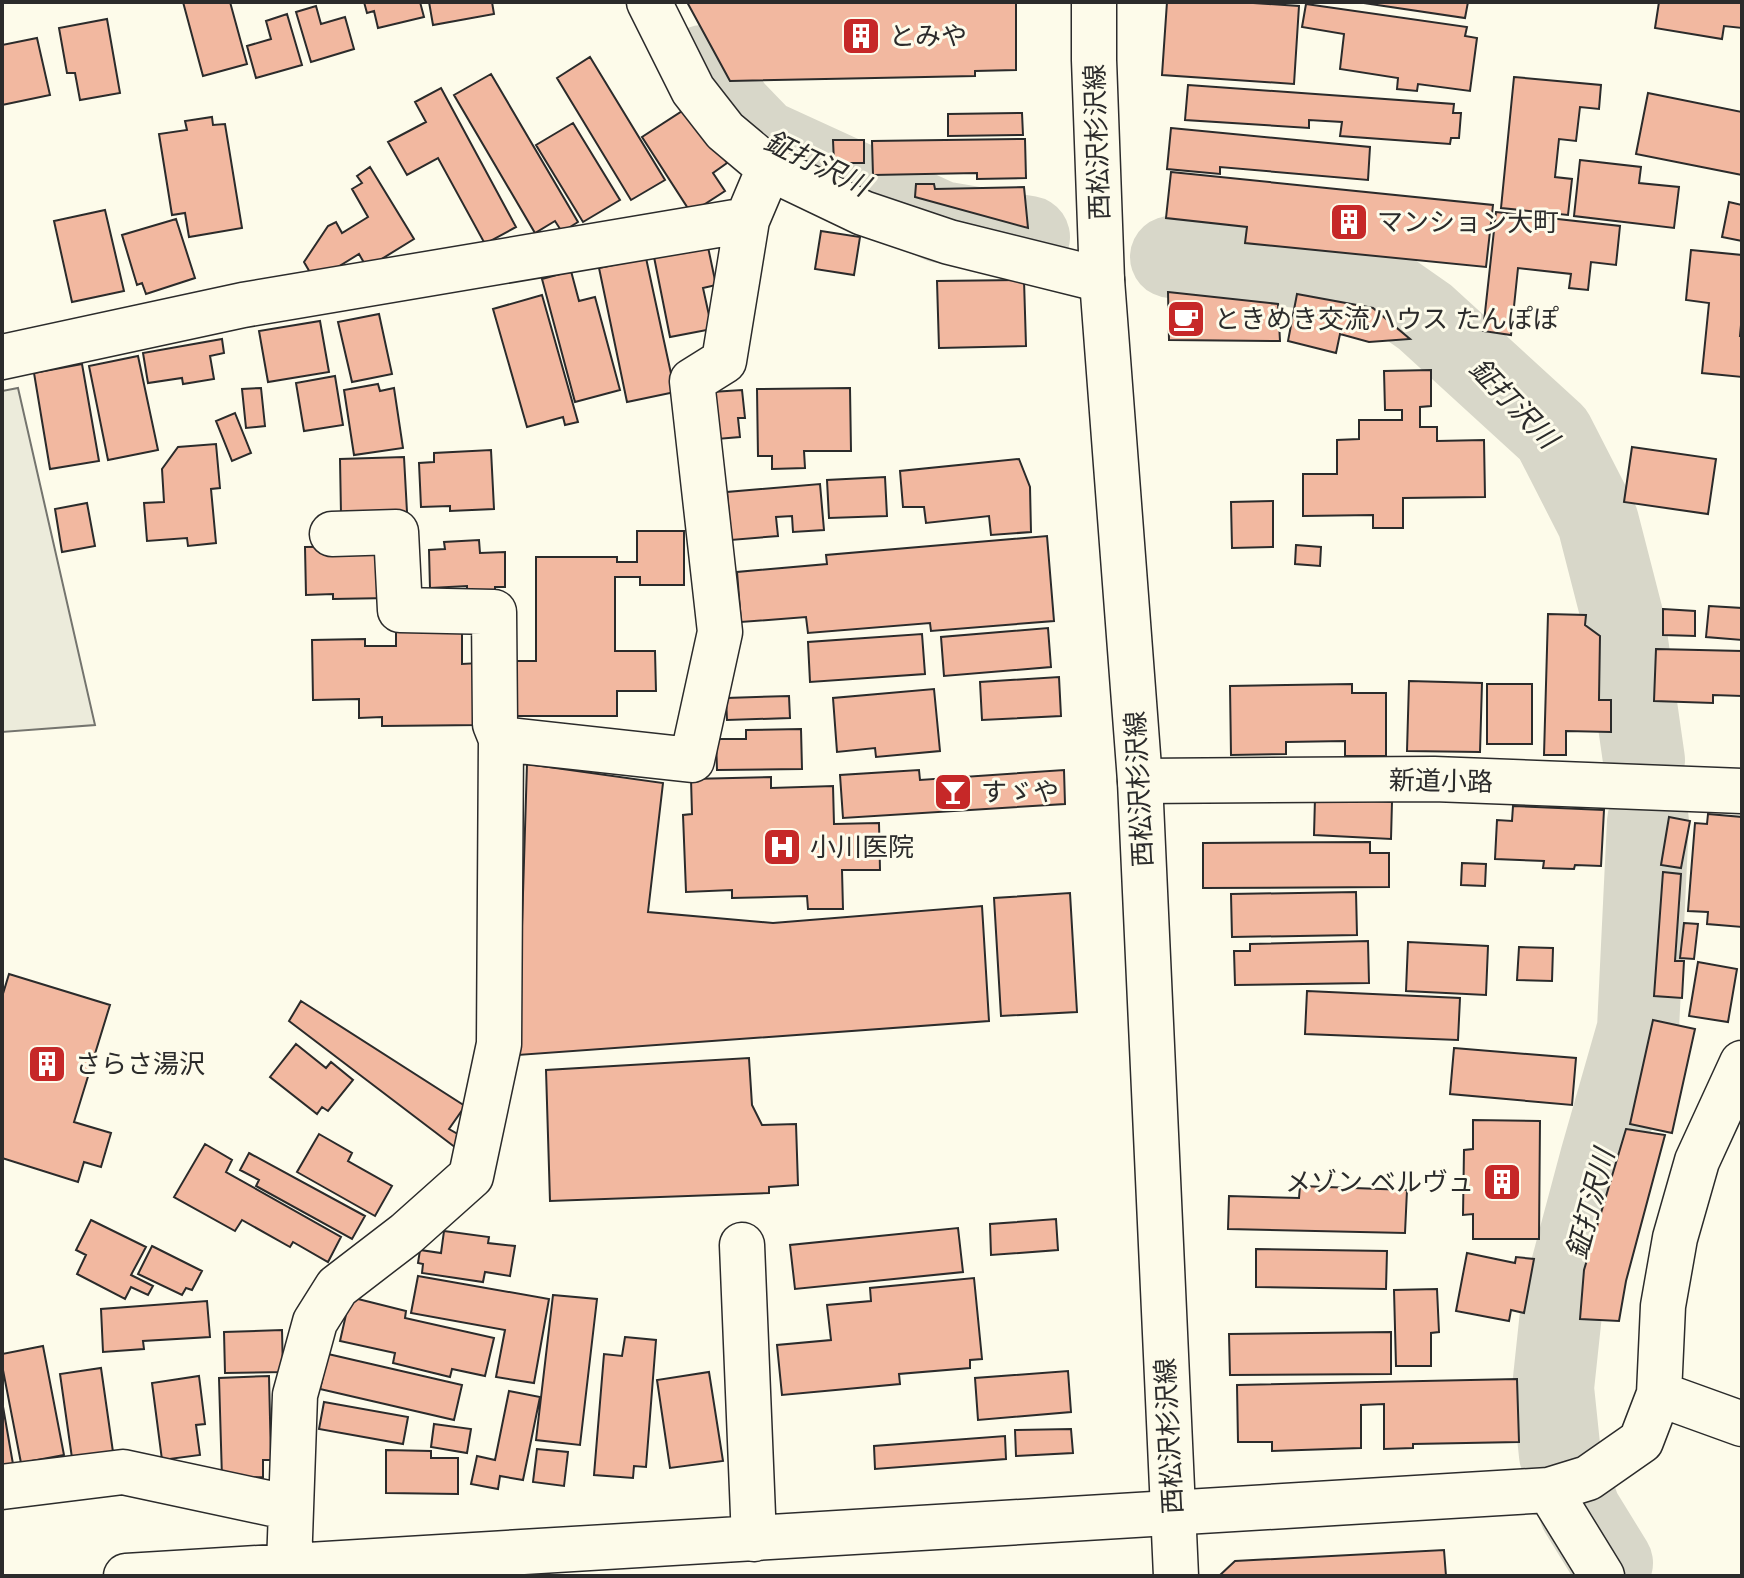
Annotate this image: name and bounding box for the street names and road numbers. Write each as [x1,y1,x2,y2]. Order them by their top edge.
street label: 西松沢杉沢線 [1076,63,1118,221]
street label: 西松沢杉沢線 [1117,710,1161,868]
street label: 新道小路 [1389,762,1493,800]
street label: 西松沢杉沢線 [1147,1357,1191,1515]

